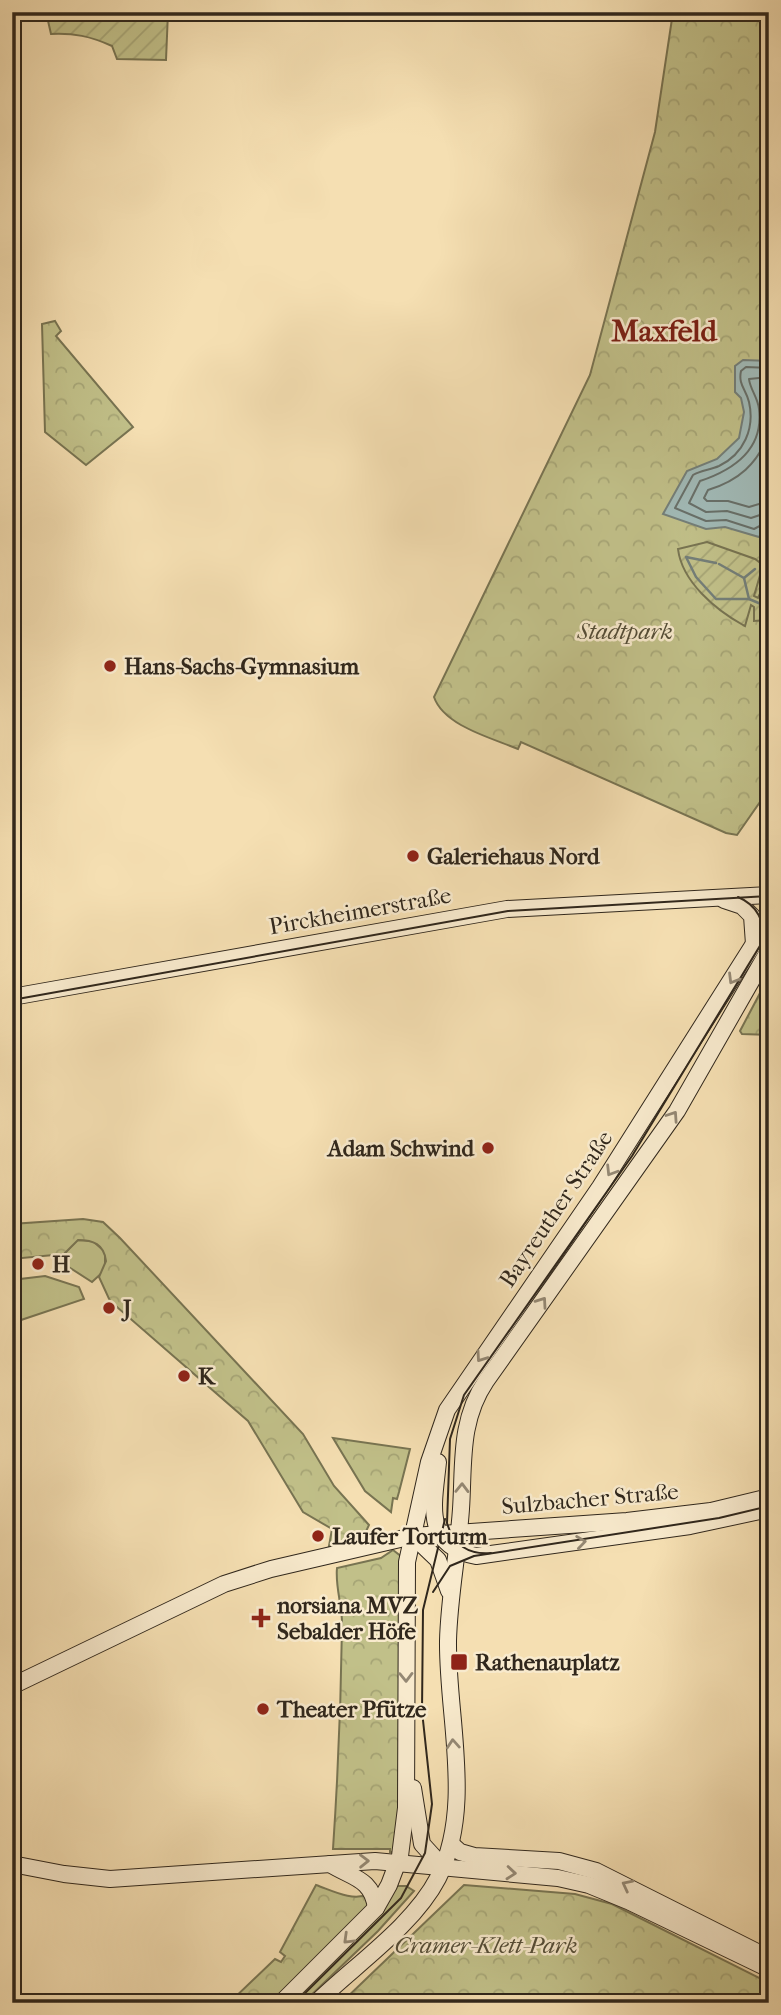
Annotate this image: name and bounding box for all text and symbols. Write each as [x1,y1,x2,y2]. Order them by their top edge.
district label: Maxfeld [611,314,718,349]
park label: Stadtpark [576,618,673,645]
place label: Hans-Sachs-Gymnasium [124,653,360,680]
marker: Hans-Sachs-Gymnasium [102,658,118,674]
place label: Galeriehaus Nord [427,843,601,870]
marker: Galeriehaus Nord [405,848,421,864]
street label: Pirckheimerstraße [267,882,453,940]
one-way arrow [728,971,741,984]
one-way arrow [665,1111,678,1124]
street label: Bayreuther Straße [494,1126,618,1292]
place label: Adam Schwind [326,1135,475,1162]
marker: Adam Schwind [480,1140,496,1156]
one-way arrow [606,1163,619,1176]
place label: H [52,1251,70,1278]
marker: H [30,1256,46,1272]
place label: J [121,1295,132,1322]
one-way arrow [534,1297,546,1310]
marker: J [101,1300,117,1316]
one-way arrow [477,1349,489,1362]
place label: K [198,1363,217,1390]
marker: K [176,1368,192,1384]
street label: Sulzbacher Straße [500,1478,680,1520]
one-way arrow [454,1482,469,1493]
place label: Laufer Torturm [332,1523,489,1550]
marker: Laufer Torturm [310,1528,326,1544]
one-way arrow [575,1535,587,1550]
place label: norsiana MVZ Sebalder Höfe [276,1592,418,1645]
marker: norsiana MVZ Sebalder Höfe [251,1608,271,1628]
place label: Rathenauplatz [475,1649,620,1676]
marker: Rathenauplatz [449,1652,469,1672]
one-way arrow [398,1673,414,1683]
place label: Theater Pfütze [276,1696,427,1723]
marker: Theater Pfütze [255,1701,271,1717]
one-way arrow [446,1738,461,1749]
one-way arrow [359,1853,370,1869]
one-way arrow [506,1865,517,1880]
one-way arrow [622,1880,635,1893]
one-way arrow [343,1930,356,1943]
park label: Cramer-Klett-Park [395,1932,577,1959]

